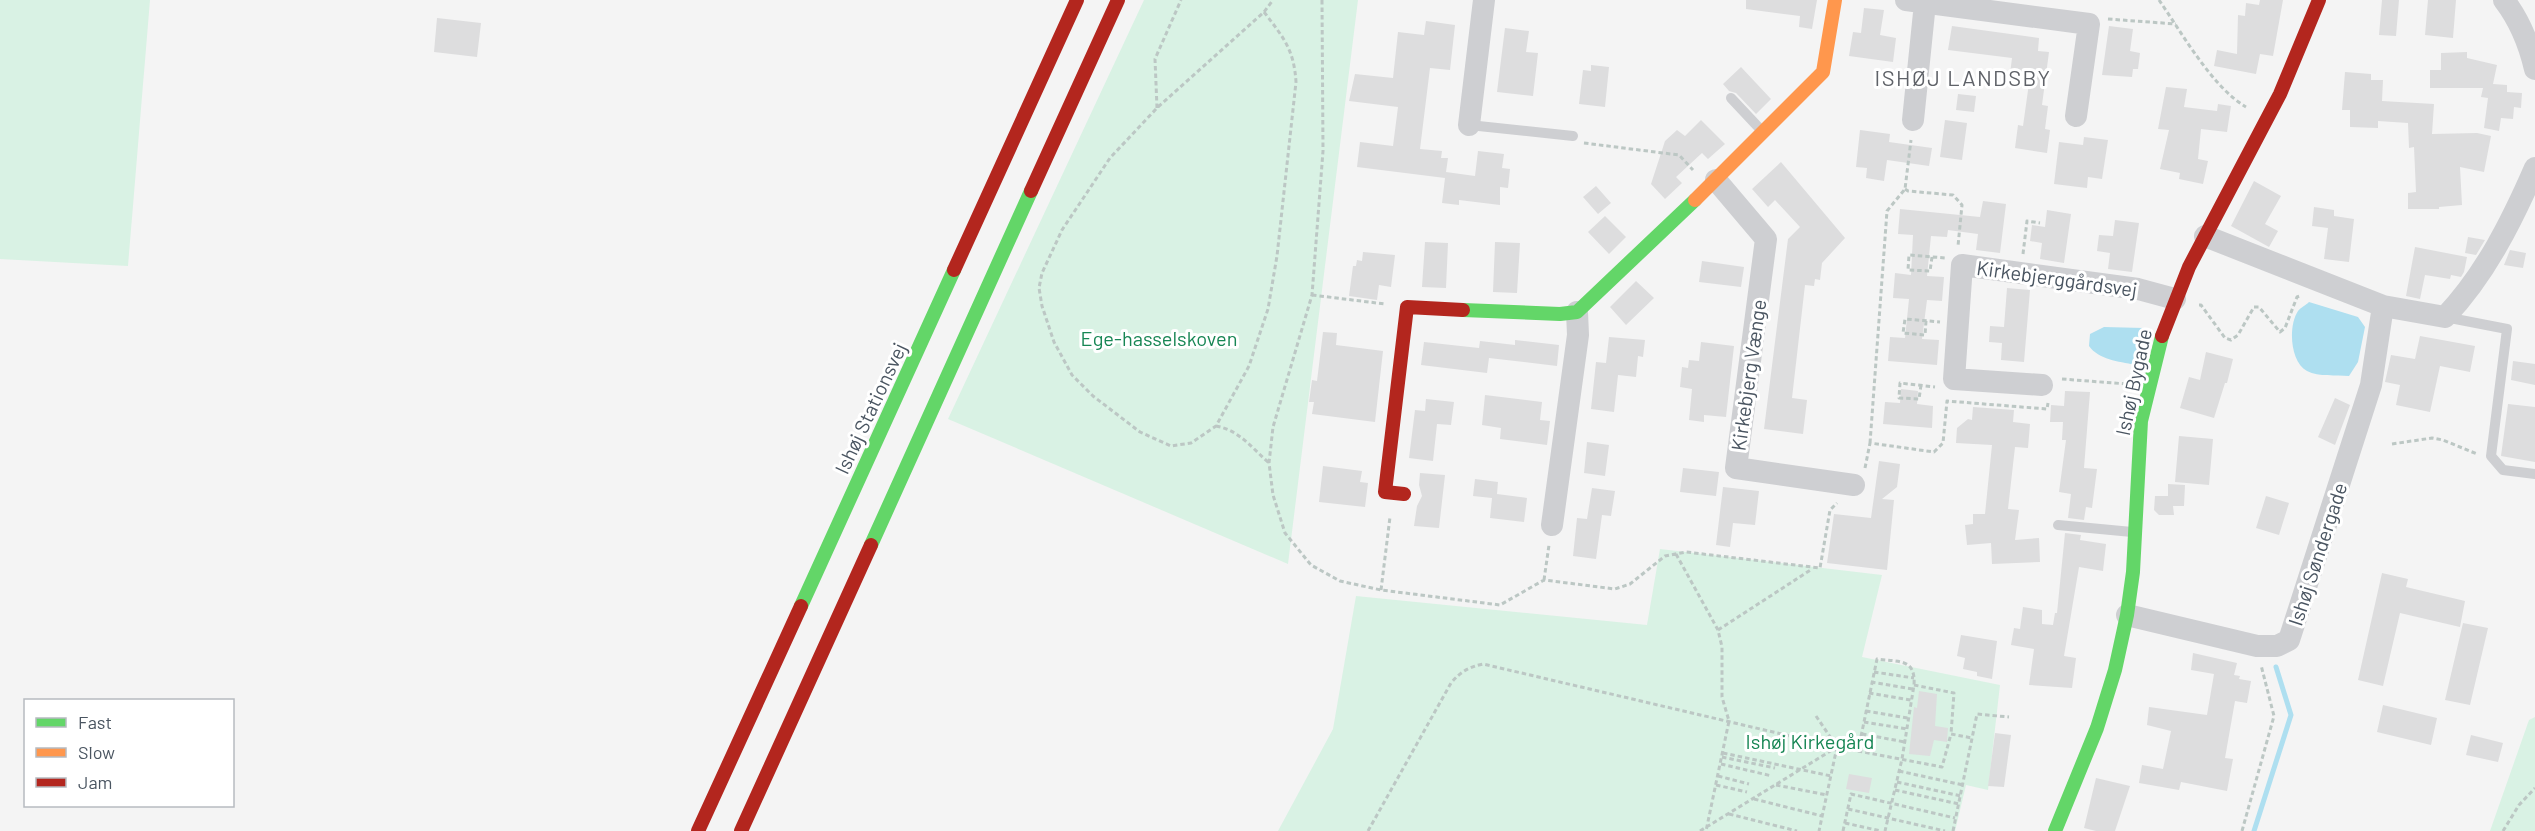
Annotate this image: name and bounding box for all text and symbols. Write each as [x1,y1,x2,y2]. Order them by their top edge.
district label: ISHØJ LANDSBY [1875,64,2051,90]
street label: Kirkebjerggårdsvej [1975,255,2139,301]
street label: Kirkebjerg Vænge [1725,298,1771,452]
park label: Ege-hasselskoven [1081,326,1237,350]
street label: Ishøj Bygade [2110,326,2156,438]
street label: Ishøj Stationsvej [829,339,911,477]
street label: Ishøj Søndergade [2283,479,2351,629]
legend [24,699,234,807]
text: Fast [78,711,112,733]
park label: Ishøj Kirkegård [1746,729,1874,753]
text: Slow [78,741,115,763]
text: Jam [78,771,112,793]

